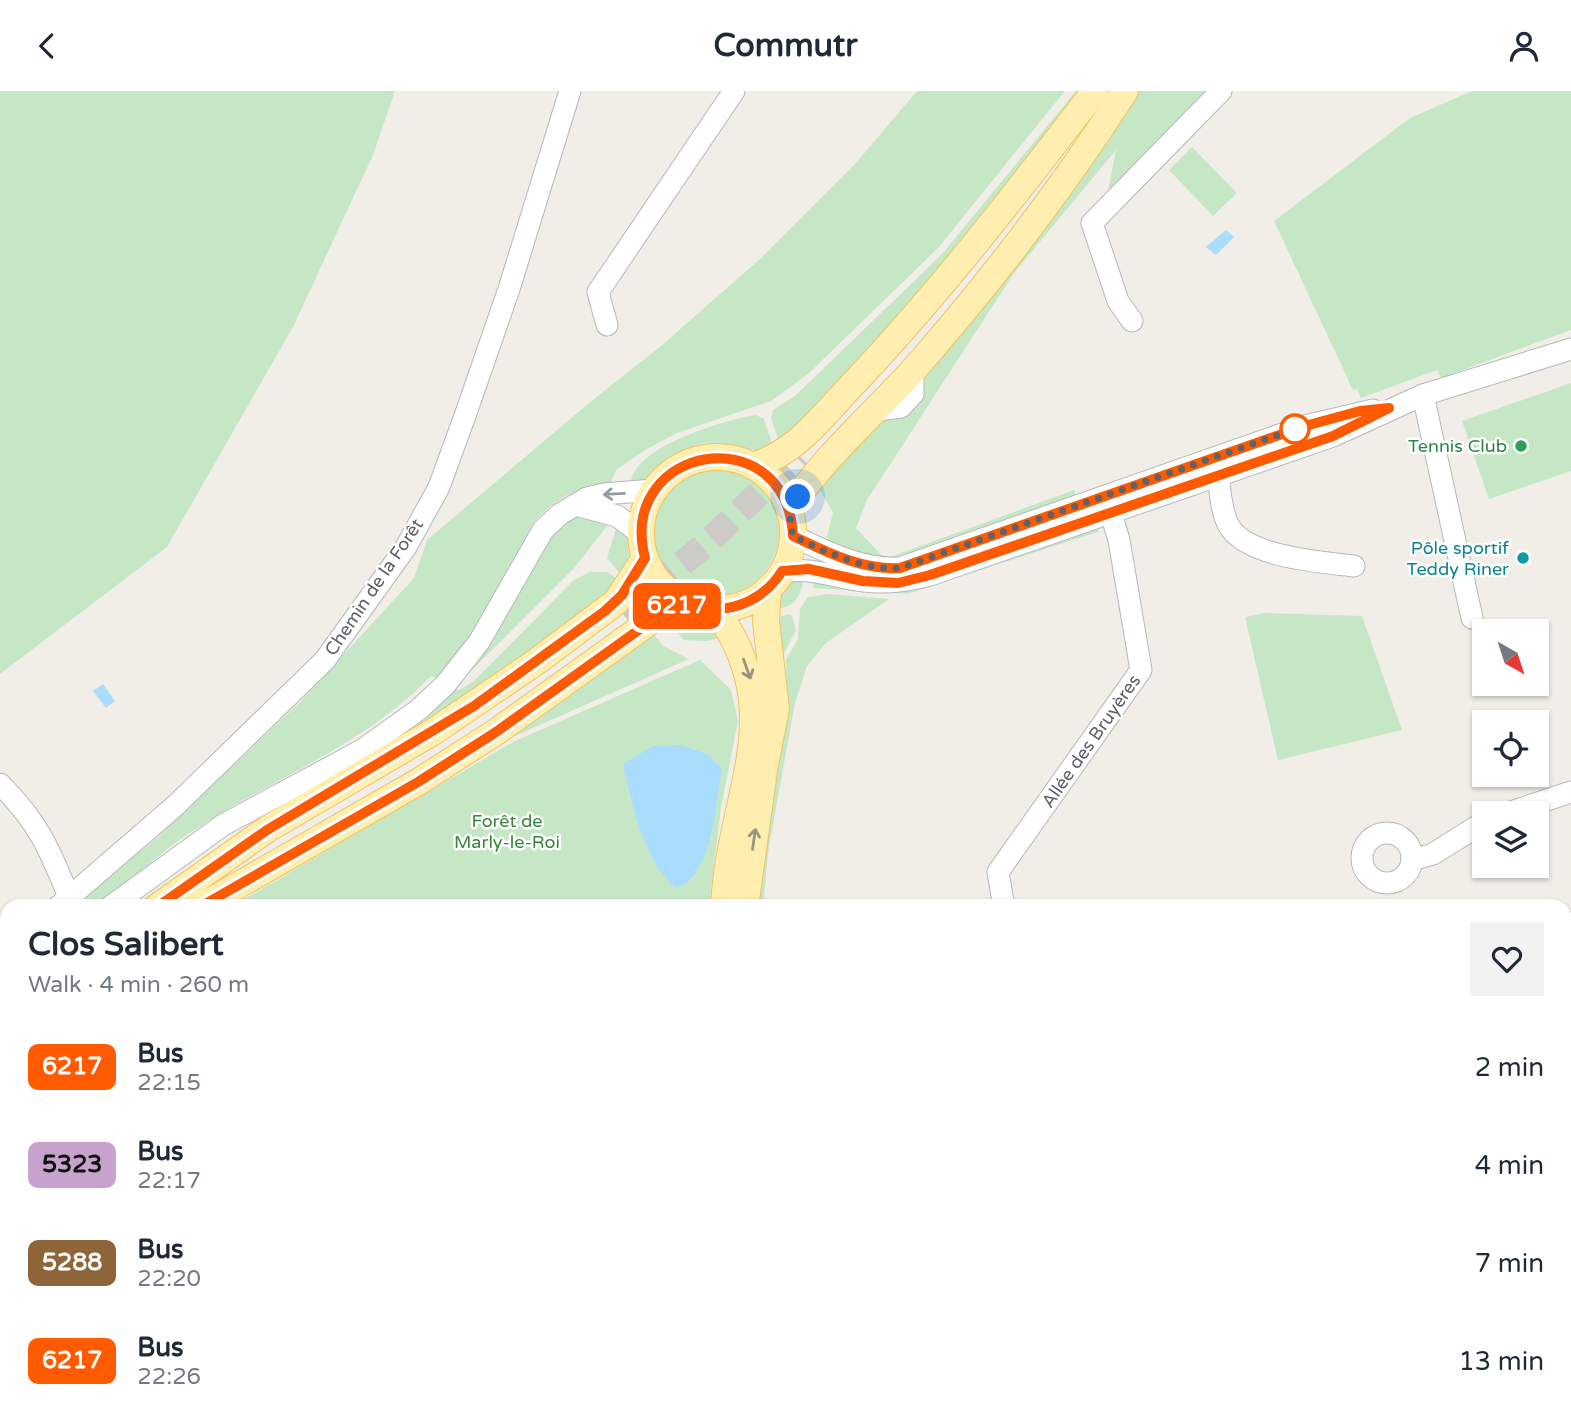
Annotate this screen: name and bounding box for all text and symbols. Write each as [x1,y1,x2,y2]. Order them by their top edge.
icon: back [28,27,66,65]
text: Commutr [714,27,857,65]
icon: person [1505,27,1543,65]
unlabelled marker [1280,414,1310,444]
place label: Tennis Club [1408,435,1507,457]
marker: Tennis Club [1513,438,1529,454]
your location [780,479,815,514]
one-way arrow [603,487,626,500]
street label: Chemin de la Forêt [320,514,428,660]
place label: Pôle sportif Teddy Riner [1407,537,1509,580]
marker: Pôle sportif Teddy Riner [1515,550,1531,566]
line badge: 6217 [628,583,726,629]
text: 6217 [647,591,707,620]
north arrow [1472,619,1549,697]
map controls [1472,619,1549,878]
one-way arrow [742,657,754,679]
street label: Allée des Bruyères [1037,670,1145,812]
button: locate [1472,710,1549,787]
button: layers [1472,801,1549,878]
park label: Forêt de Marly-le-Roi [454,810,560,853]
one-way arrow [747,828,760,851]
button: heart [1470,922,1544,996]
text: Clos Salibert [28,925,224,964]
text: Walk · 4 min · 260 m [28,971,249,999]
text: Bus [137,1038,183,1069]
text: 6217 [42,1052,102,1081]
text: 2 min [1475,1052,1544,1083]
text: 22:15 [137,1069,201,1097]
text: Bus [137,1136,183,1167]
text: 5323 [42,1150,102,1179]
text: 4 min [1475,1150,1544,1181]
text: 22:17 [137,1167,201,1195]
text: Bus [137,1234,183,1265]
text: 5288 [42,1248,102,1277]
text: 7 min [1475,1248,1544,1279]
text: 22:20 [137,1265,201,1293]
text: Bus [137,1332,183,1363]
text: 6217 [42,1346,102,1375]
text: 13 min [1458,1346,1544,1377]
text: 22:26 [137,1363,201,1391]

